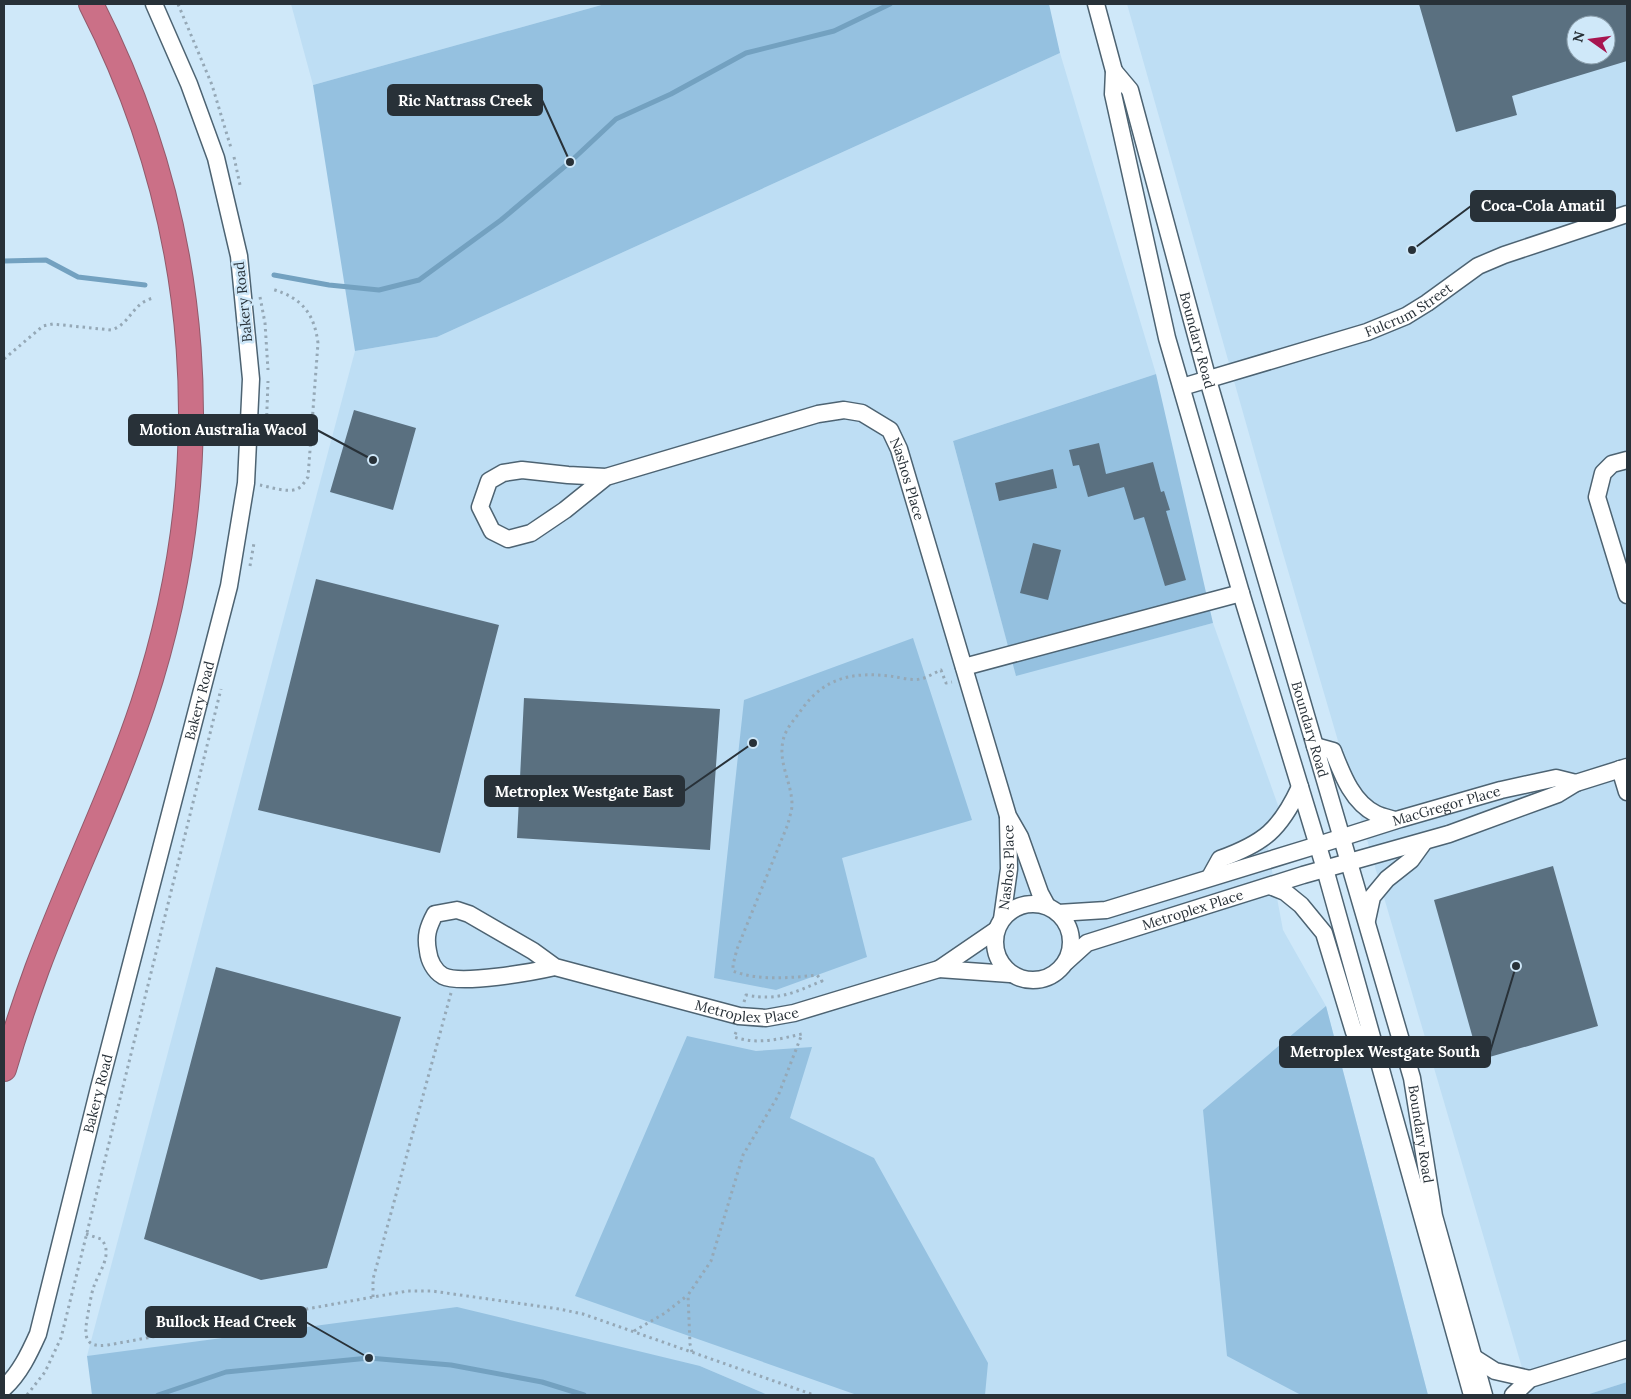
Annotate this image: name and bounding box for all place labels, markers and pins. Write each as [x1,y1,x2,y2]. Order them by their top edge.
callout: Ric Nattrass Creek [388,85,542,115]
callout: Coca-Cola Amatil [1471,191,1615,221]
callout: Motion Australia Wacol [129,415,317,445]
callout: Metroplex Westgate East [485,776,684,806]
callout: Metroplex Westgate South [1280,1037,1490,1067]
callout: Bullock Head Creek [146,1307,306,1337]

